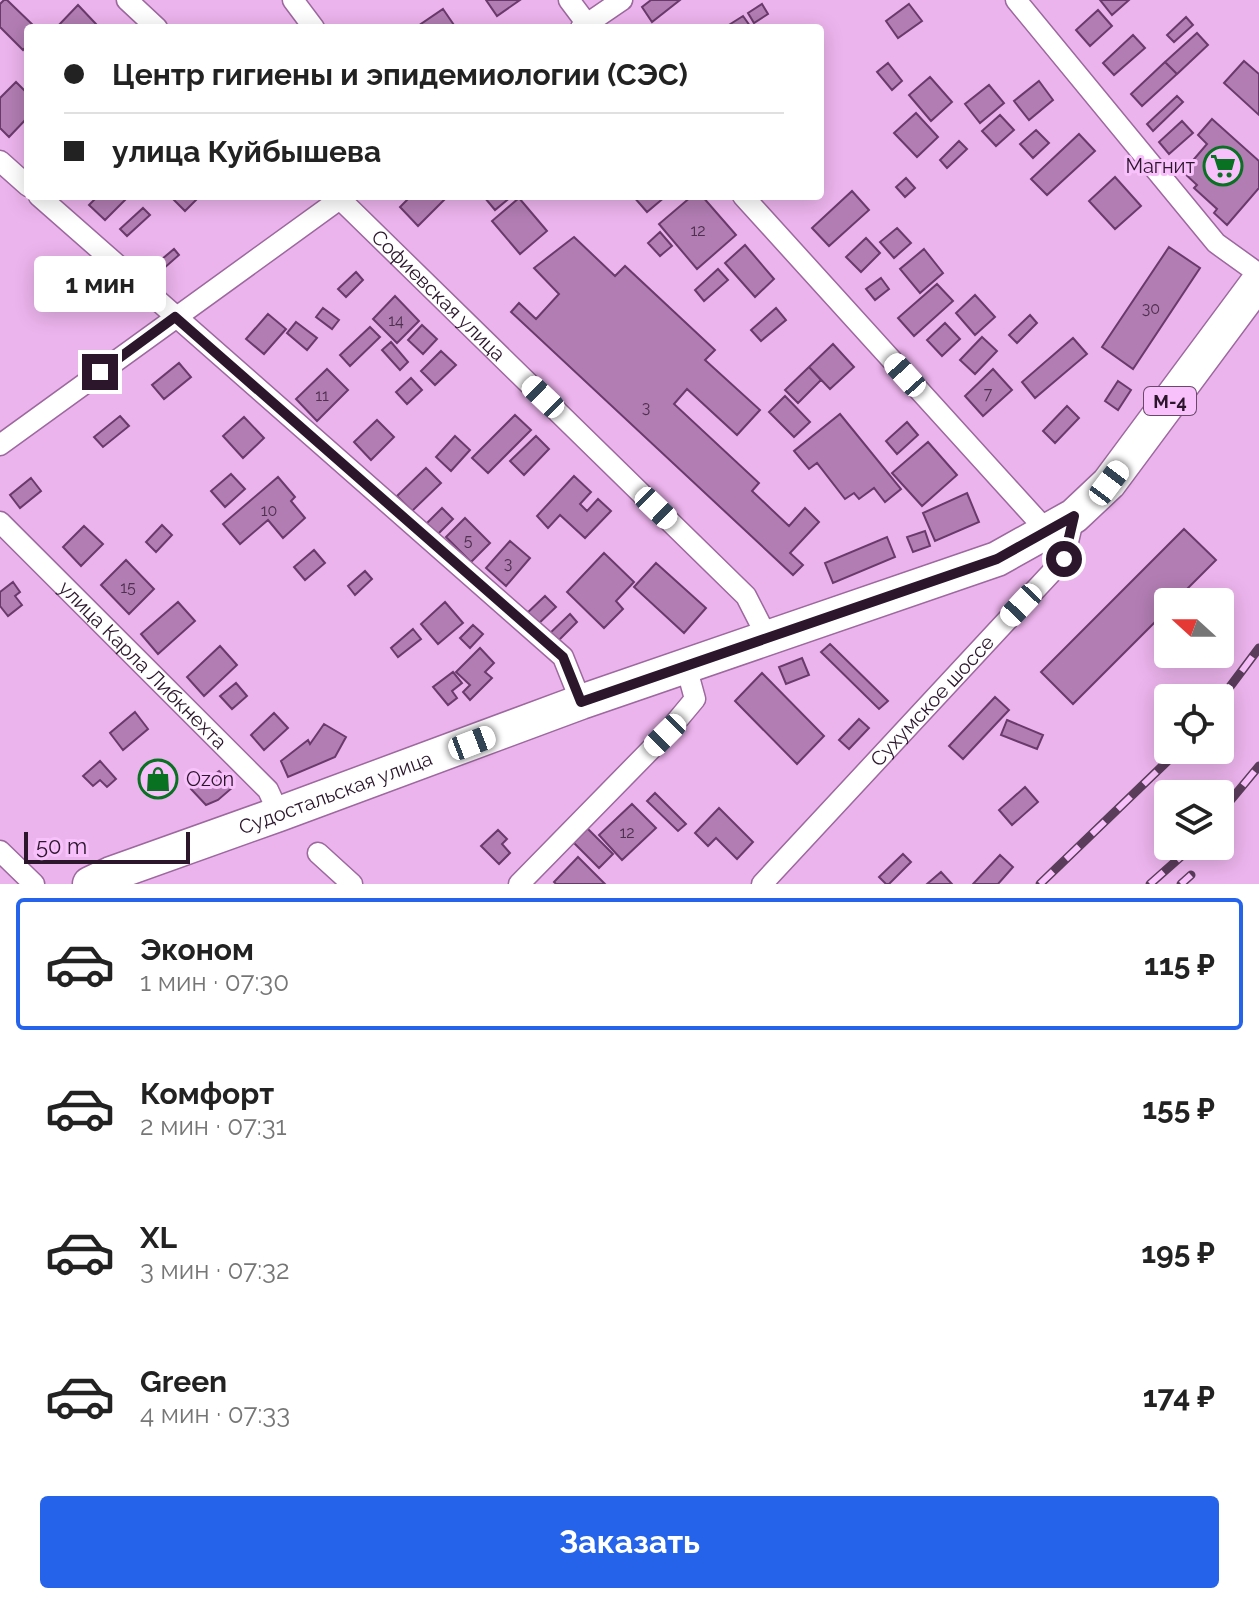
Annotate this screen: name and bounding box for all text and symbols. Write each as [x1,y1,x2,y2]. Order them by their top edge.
text: Центр гигиены и эпидемиологии (СЭС) [112,57,688,92]
text: улица Куйбышева [112,134,381,169]
supermarket icon: Магнит [1202,145,1244,187]
place label: Магнит [1125,154,1195,178]
house number: 12 [690,221,706,240]
street label: Софиевская улица [367,225,510,366]
callout: 1 мин [34,256,166,312]
text: 1 мин [65,269,135,299]
house number: 30 [1142,299,1160,318]
house number: 14 [388,311,404,330]
car [880,349,930,401]
route end [82,354,118,390]
car [517,372,569,422]
house number: 7 [984,384,993,403]
house number: 11 [315,386,329,405]
road number: М-4 [1144,387,1196,415]
house number: 3 [642,398,650,417]
car [1085,457,1133,509]
car [630,483,682,533]
house number: 10 [261,501,277,520]
house number: 5 [464,531,473,550]
route start [1046,541,1082,577]
house number: 3 [504,554,512,573]
street label: улица Карла Либкнехта [54,576,232,754]
house number: 15 [120,578,136,597]
car [996,579,1046,631]
north arrow [1154,588,1234,668]
map controls [1154,588,1234,860]
street label: Сухумское шоссе [865,630,999,772]
button: locate [1154,684,1234,764]
car [640,710,690,760]
car [445,723,499,763]
street label: Судостальская улица [236,746,436,839]
shop icon: Ozon [137,758,179,800]
place label: Ozon [186,767,234,791]
button: layers [1154,780,1234,860]
house number: 12 [619,823,635,842]
scale bar [24,828,190,864]
text: 50 m [36,833,87,859]
icon: car [44,928,116,1000]
text: Эконом [140,932,254,967]
text: 115 ₽ [1144,947,1215,982]
text: 1 мин · 07:30 [140,967,289,997]
icon: car [44,1072,116,1144]
text: Комфорт [140,1076,274,1111]
text: 155 ₽ [1142,1091,1215,1126]
text: 2 мин · 07:31 [140,1111,287,1141]
icon: car [44,1216,116,1288]
text: XL [140,1220,177,1255]
text: 195 ₽ [1141,1235,1215,1270]
text: 3 мин · 07:32 [140,1255,289,1285]
icon: car [44,1360,116,1432]
text: Green [140,1364,227,1399]
text: 174 ₽ [1143,1379,1215,1414]
text: 4 мин · 07:33 [140,1399,290,1429]
button: Заказать [40,1496,1219,1588]

